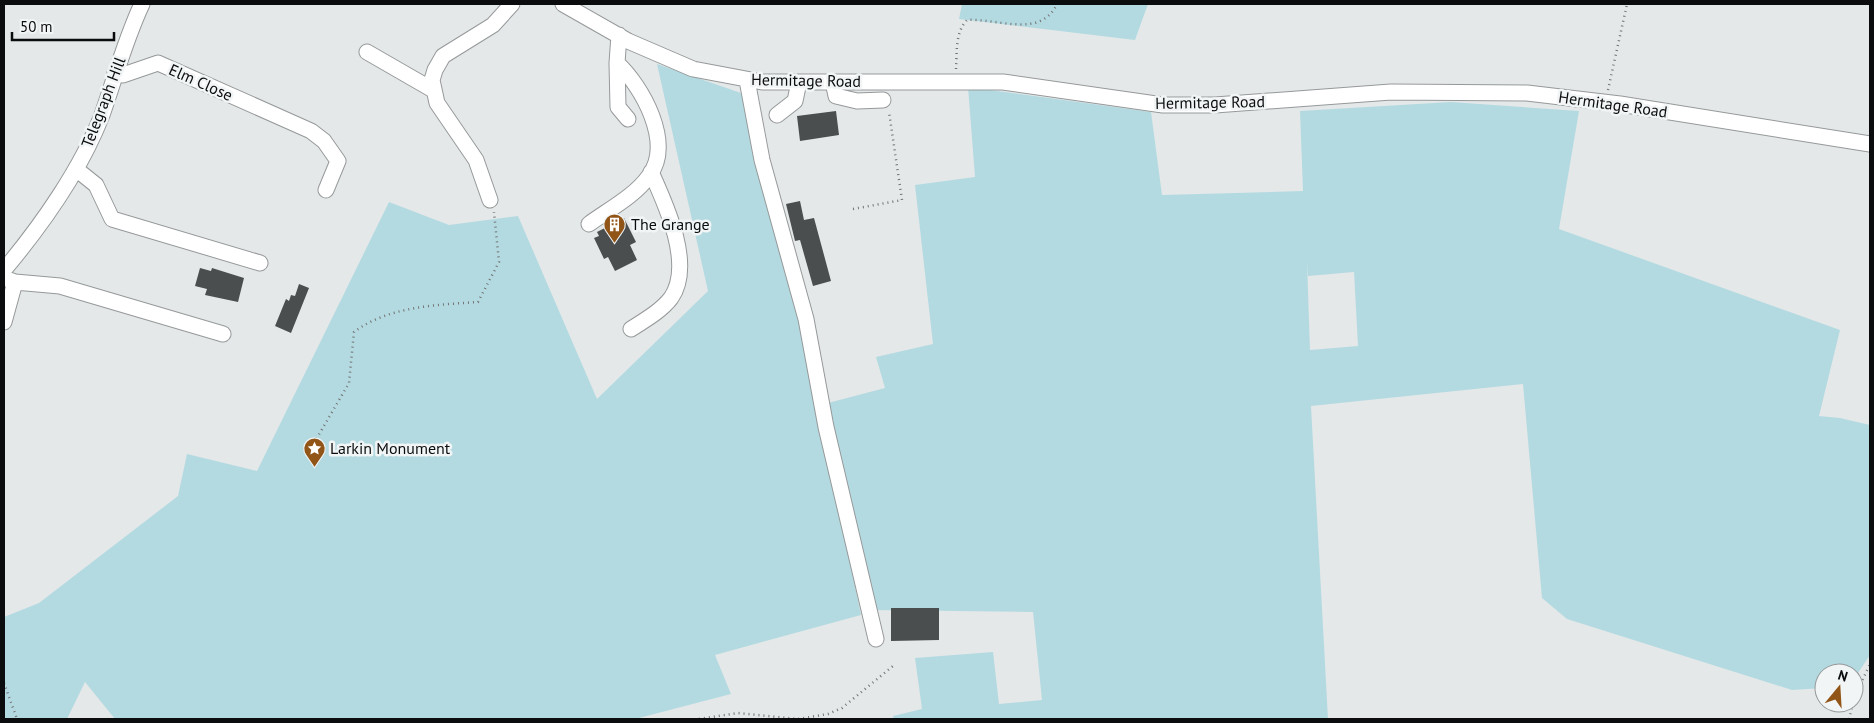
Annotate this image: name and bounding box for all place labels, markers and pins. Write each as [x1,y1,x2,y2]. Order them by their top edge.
building icon: The Grange [603,212,627,243]
place label: The Grange [631,214,710,234]
place icon: Larkin Monument [302,436,326,467]
place label: Larkin Monument [330,438,451,458]

